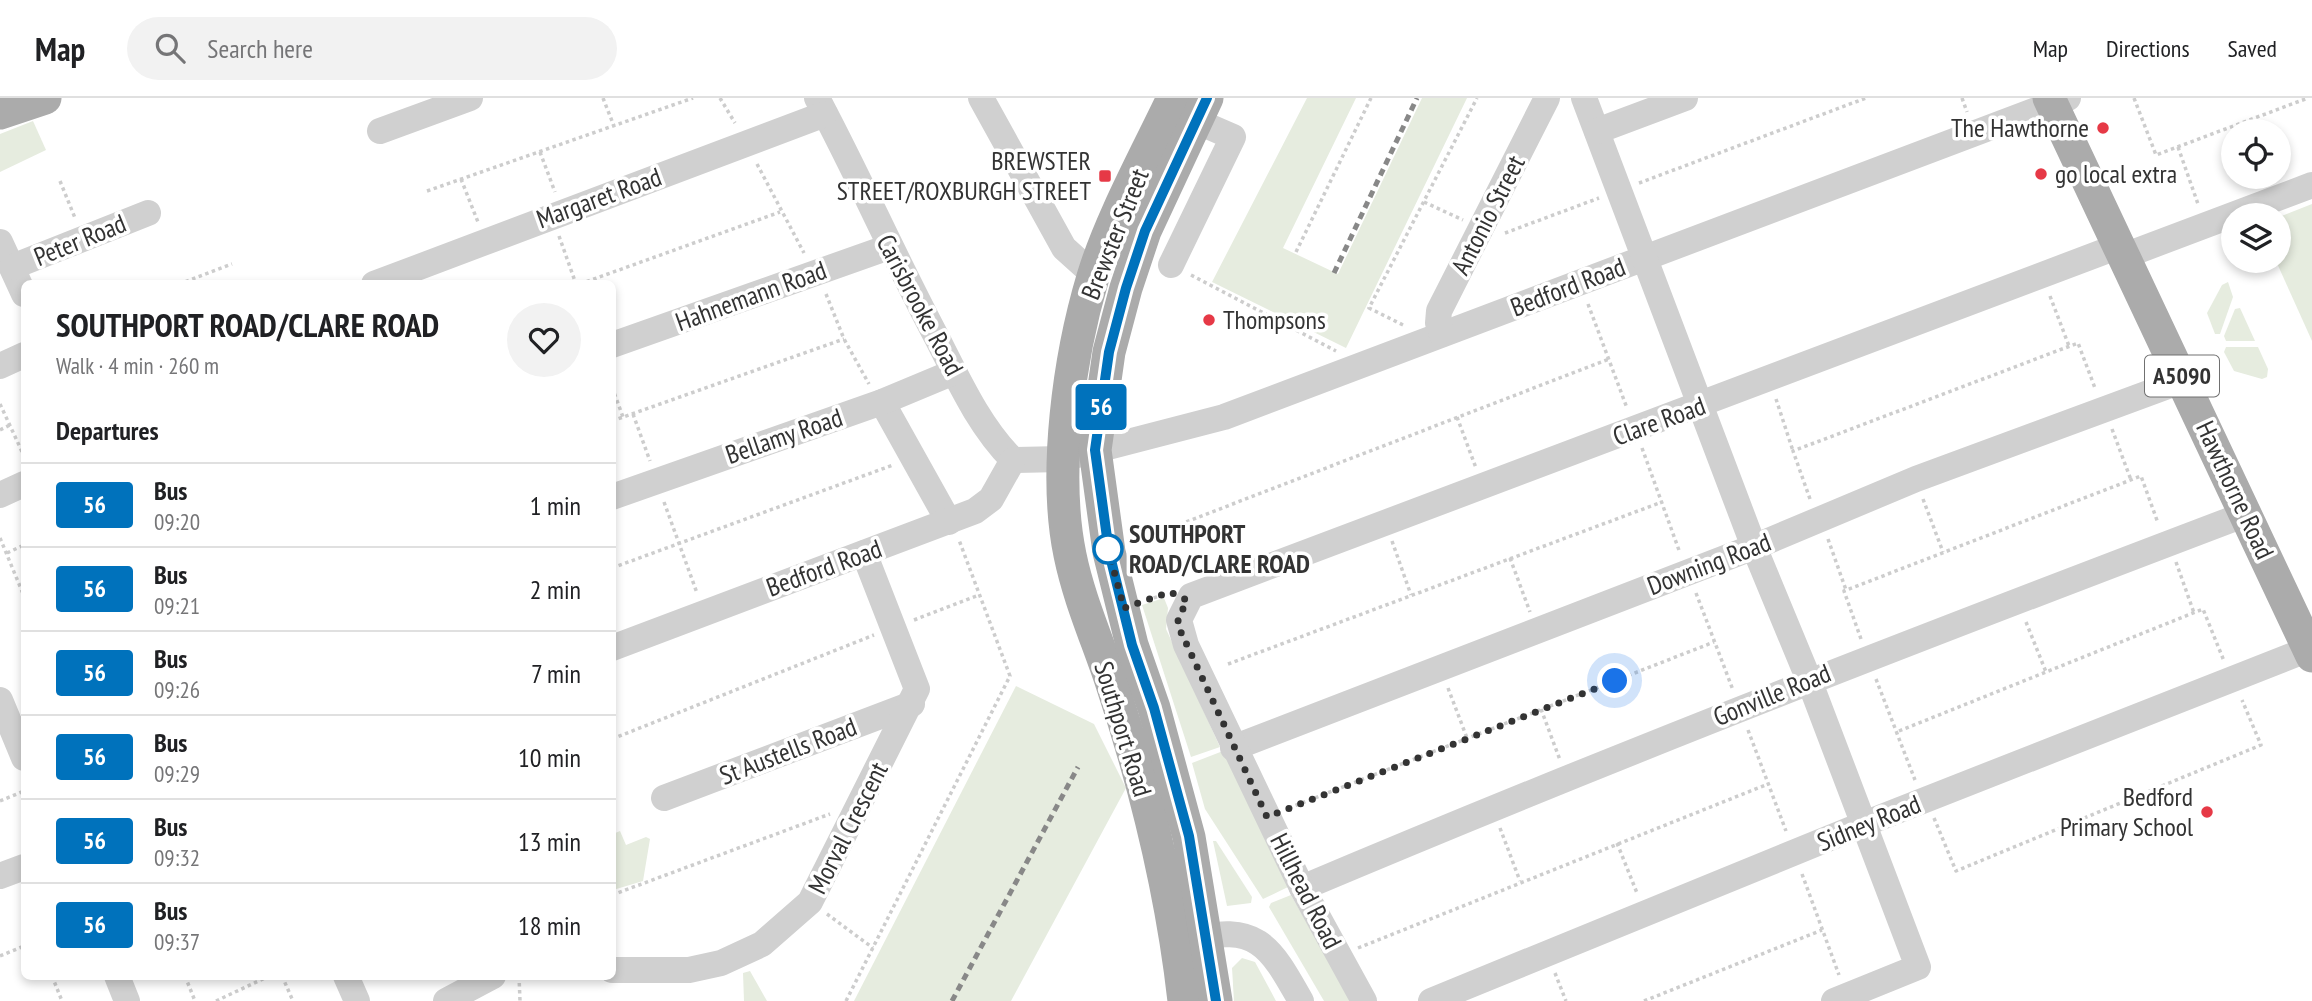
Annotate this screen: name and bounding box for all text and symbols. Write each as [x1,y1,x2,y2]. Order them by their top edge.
search box [127,17,617,80]
text: Map [35,27,85,70]
icon: search [151,29,189,67]
text: Search here [207,32,313,65]
text: Map [2033,33,2068,64]
text: Directions [2106,33,2190,64]
text: Saved [2228,33,2277,64]
place label: The Hawthorne [1951,111,2089,144]
map controls [2221,119,2291,273]
button: locate [2221,119,2291,189]
marker: The Hawthorne [2095,120,2111,136]
place label: BREWSTER STREET/ROXBURGH STREET [837,144,1091,207]
street label: Antonio Street [1443,150,1532,280]
place label: go local extra [2055,157,2177,190]
street label: Margaret Road [532,160,666,235]
street label: Brewster Street [1073,164,1156,304]
marker: go local extra [2033,166,2049,182]
marker: BREWSTER STREET/ROXBURGH STREET [1097,168,1113,184]
button: layers [2221,203,2291,273]
street label: Peter Road [29,206,131,273]
street label: Carisbrooke Road [870,229,971,381]
street label: Bedford Road [1506,250,1630,323]
street label: Hahnemann Road [671,253,831,338]
text: SOUTHPORT ROAD/CLARE ROAD [56,303,439,346]
button: heart [507,303,581,377]
place label: Thompsons [1223,303,1326,336]
marker: Thompsons [1201,312,1217,328]
text: Walk · 4 min · 260 m [56,351,219,380]
road number: A5090 [2145,356,2219,396]
line badge: 56 [1070,384,1132,430]
street label: Clare Road [1608,389,1710,452]
text: 56 [1090,391,1112,422]
street label: Bellamy Road [721,400,847,471]
text: Departures [56,414,159,447]
street label: Hawthorne Road [2189,415,2282,564]
text: Bus [154,474,187,507]
text: 56 [83,489,106,520]
text: 1 min [530,489,581,522]
text: 09:20 [154,507,200,536]
place label: SOUTHPORT ROAD/CLARE ROAD [1129,517,1310,580]
street label: Downing Road [1642,525,1775,602]
street label: Bedford Road [762,531,886,604]
marker: SOUTHPORT ROAD/CLARE ROAD [1093,534,1123,564]
text: Bus [154,558,187,591]
text: 56 [83,573,106,604]
text: 2 min [530,573,581,606]
text: 09:21 [154,591,200,620]
text: Bus [154,642,187,675]
street label: Gonville Road [1708,656,1835,733]
text: 56 [83,657,106,688]
text: 7 min [531,657,581,690]
street label: Southport Road [1087,657,1160,800]
your location [1597,663,1632,698]
text: 09:26 [154,675,200,704]
street label: St Austells Road [715,709,861,792]
text: Bus [154,726,187,759]
text: 56 [83,741,106,772]
text: 10 min [518,741,581,774]
street label: Morval Crescent [800,756,895,899]
text: 09:29 [154,759,200,788]
place label: Bedford Primary School [2060,780,2193,843]
street label: Sidney Road [1812,787,1925,858]
marker: Bedford Primary School [2199,804,2215,820]
text: Bus [154,810,187,843]
text: 56 [83,825,106,856]
text: 13 min [518,825,581,858]
street label: Hillhead Road [1263,827,1350,954]
text: 09:32 [154,843,200,872]
text: Bus [154,894,187,927]
text: 56 [83,909,106,940]
text: 18 min [518,909,581,942]
text: 09:37 [154,927,200,956]

